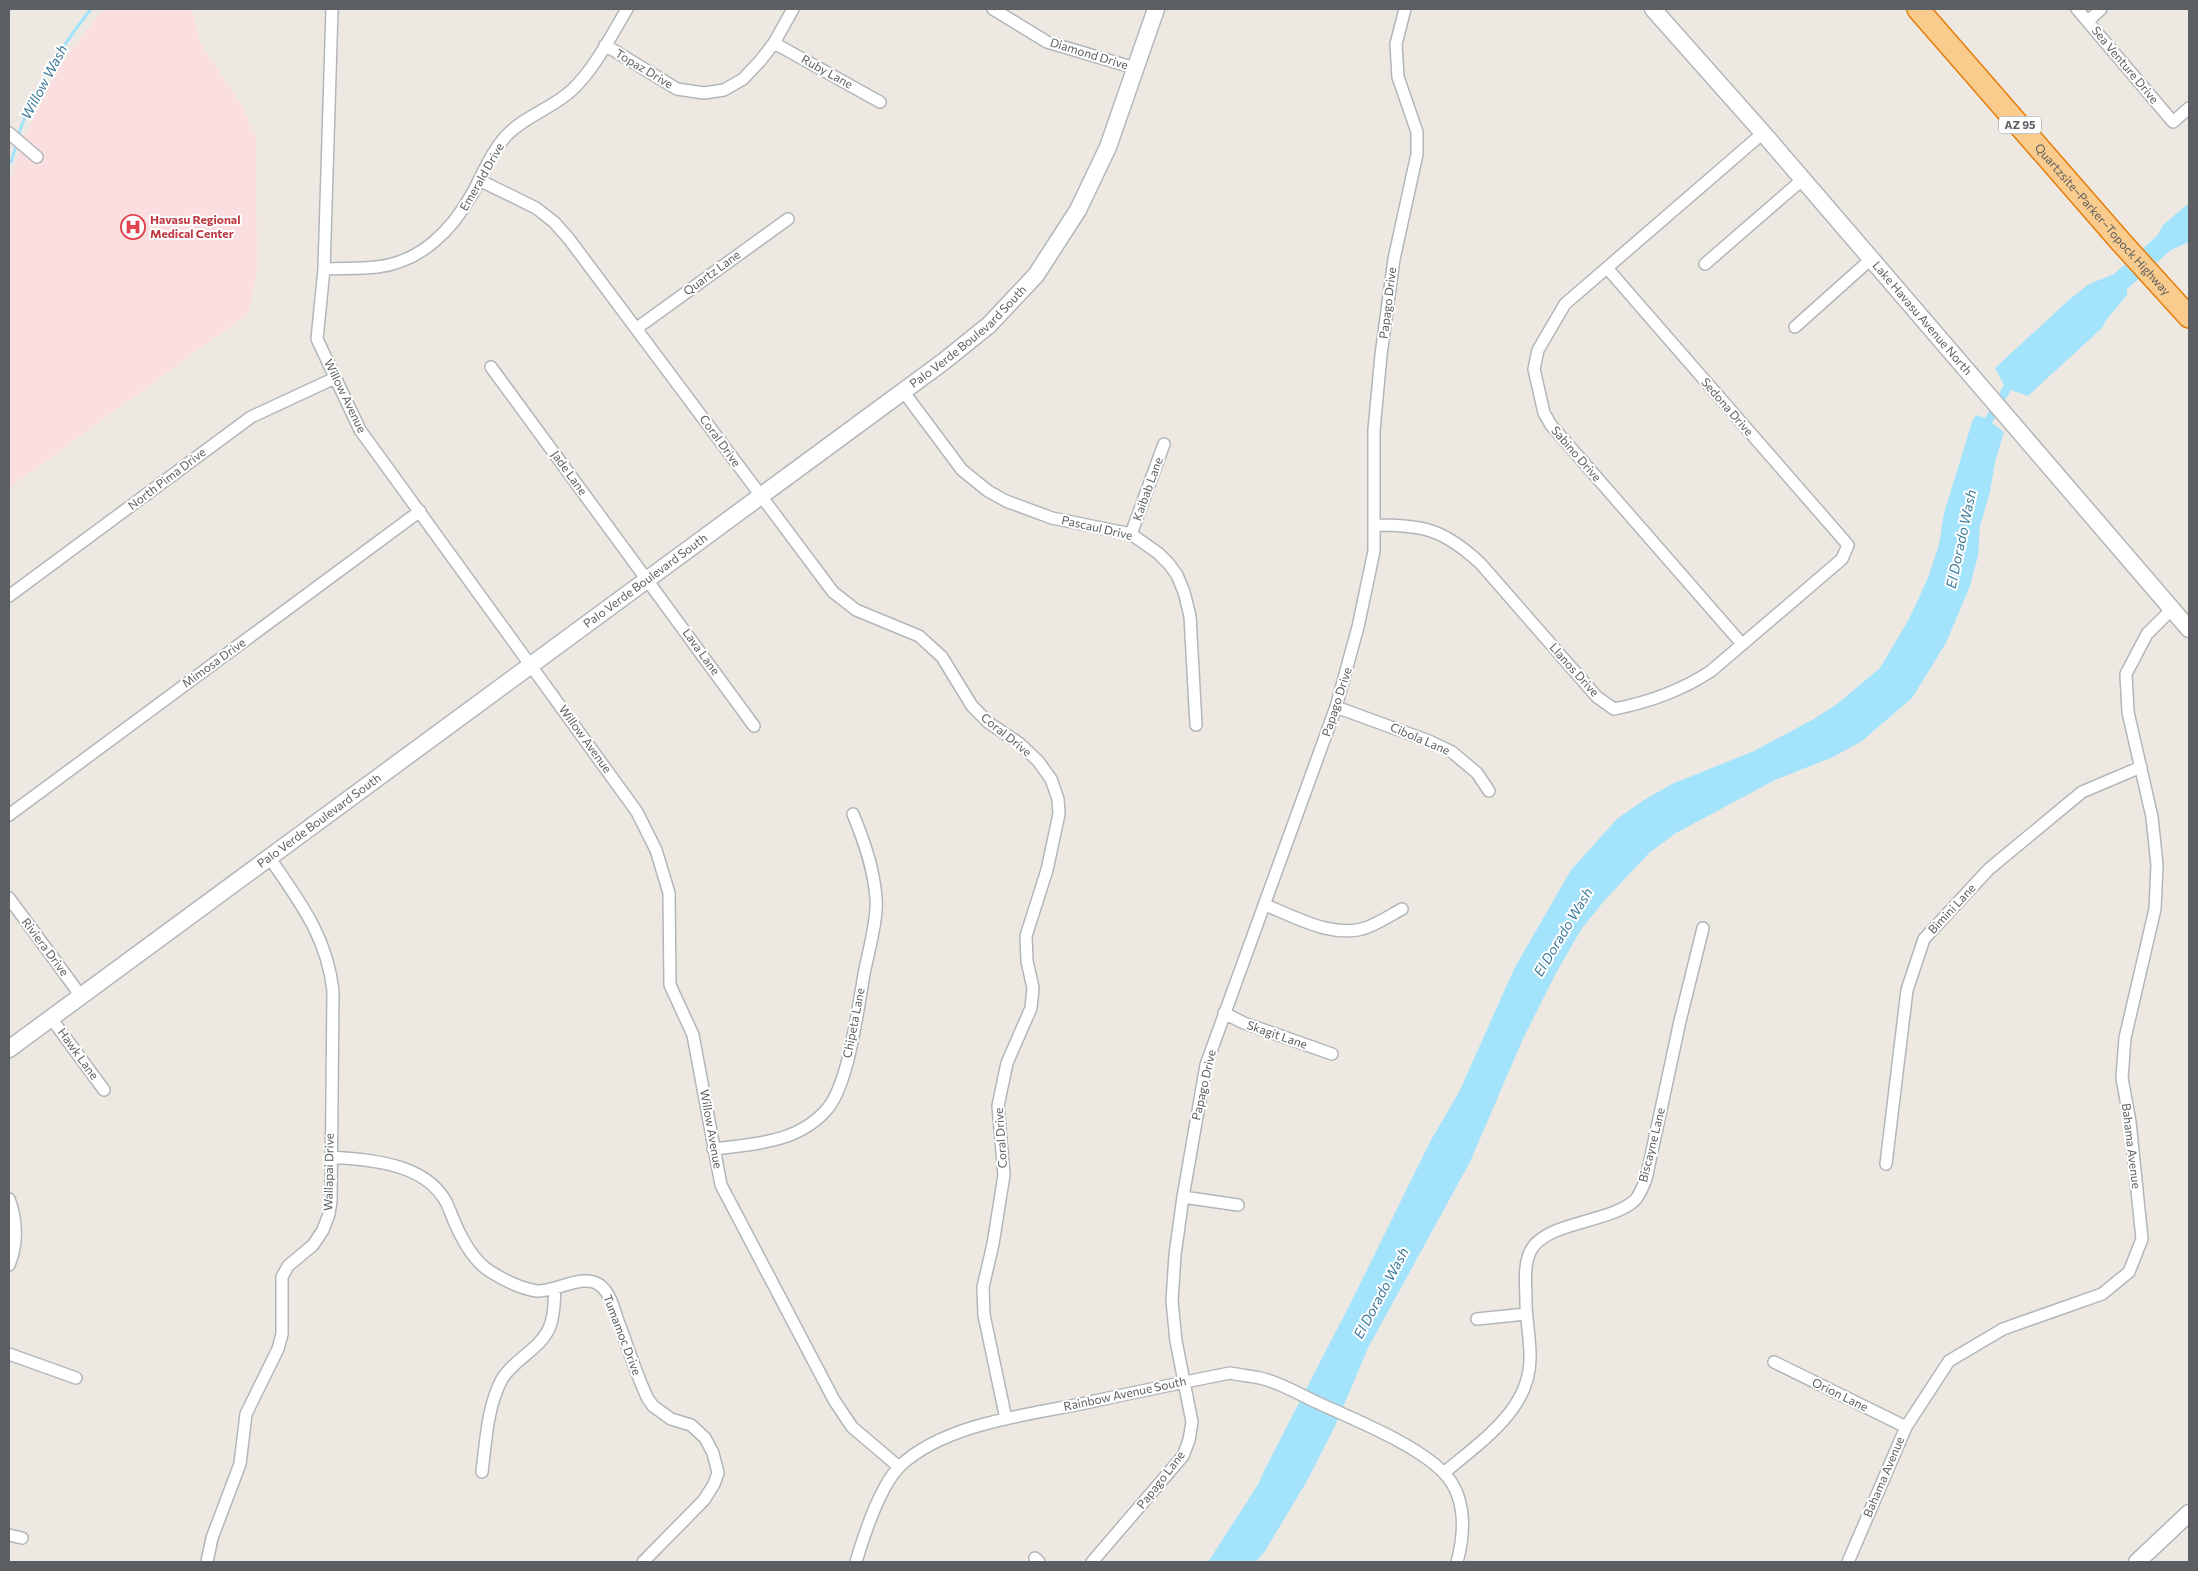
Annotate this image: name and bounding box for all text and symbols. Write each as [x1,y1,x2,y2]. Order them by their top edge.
street label: Sea Venture Drive [2089,23,2162,106]
street label: Diamond Drive [1049,35,1130,72]
water label: Willow Wash [17,42,70,122]
street label: Topaz Drive [613,46,676,91]
street label: Ruby Lane [799,51,856,91]
road number: AZ 95 [1999,116,2041,134]
street label: Emerald Drive [456,140,506,213]
street label: Quartzsite–Parker–Topock Highway [2032,140,2174,298]
place label: Havasu Regional Medical Center [150,212,240,240]
hospital icon: Havasu Regional Medical Center [120,214,146,240]
street label: Quartz Lane [680,247,743,298]
street label: Lake Havasu Avenue North [1870,258,1976,377]
street label: Papago Drive [1376,266,1398,339]
street label: Palo Verde Boulevard South [906,282,1029,390]
street label: Willow Avenue [322,356,370,435]
street label: Sedona Drive [1699,375,1757,438]
street label: Coral Drive [697,412,744,469]
street label: Sabino Drive [1549,423,1605,484]
street label: North Pima Drive [125,444,208,512]
street label: Jade Lane [548,447,591,498]
street label: Kaibab Lane [1129,455,1165,522]
water label: El Dorado Wash [1942,488,1979,590]
street label: Pascaul Drive [1060,512,1134,542]
street label: Palo Verde Boulevard South [580,530,709,630]
street label: Lava Lane [680,625,723,677]
street label: Mimosa Drive [179,634,248,690]
street label: Llanos Drive [1547,640,1602,699]
street label: Papago Drive [1318,665,1354,738]
street label: Willow Avenue [557,702,615,775]
street label: Coral Drive [979,710,1035,759]
street label: Cibola Lane [1388,719,1452,757]
street label: Palo Verde Boulevard South [254,770,383,870]
street label: Bimini Lane [1925,881,1978,936]
water label: El Dorado Wash [1529,884,1596,979]
street label: Riviera Drive [19,915,72,978]
street label: Chipeta Lane [839,986,867,1059]
street label: Skagit Lane [1245,1017,1309,1051]
street label: Hawk Lane [56,1025,102,1082]
street label: Papago Drive [1188,1048,1218,1121]
street label: Willow Avenue [698,1088,726,1170]
street label: Bahama Avenue [2120,1102,2144,1190]
street label: Biscayne Lane [1635,1106,1667,1184]
street label: Coral Drive [991,1107,1009,1169]
street label: Wallapai Drive [320,1133,336,1211]
water label: El Dorado Wash [1349,1244,1412,1341]
street label: Tumamoc Drive [601,1292,645,1377]
street label: Rainbow Avenue South [1062,1373,1187,1413]
street label: Orion Lane [1810,1375,1871,1414]
street label: Bahama Avenue [1860,1434,1906,1519]
street label: Papago Lane [1133,1448,1187,1511]

